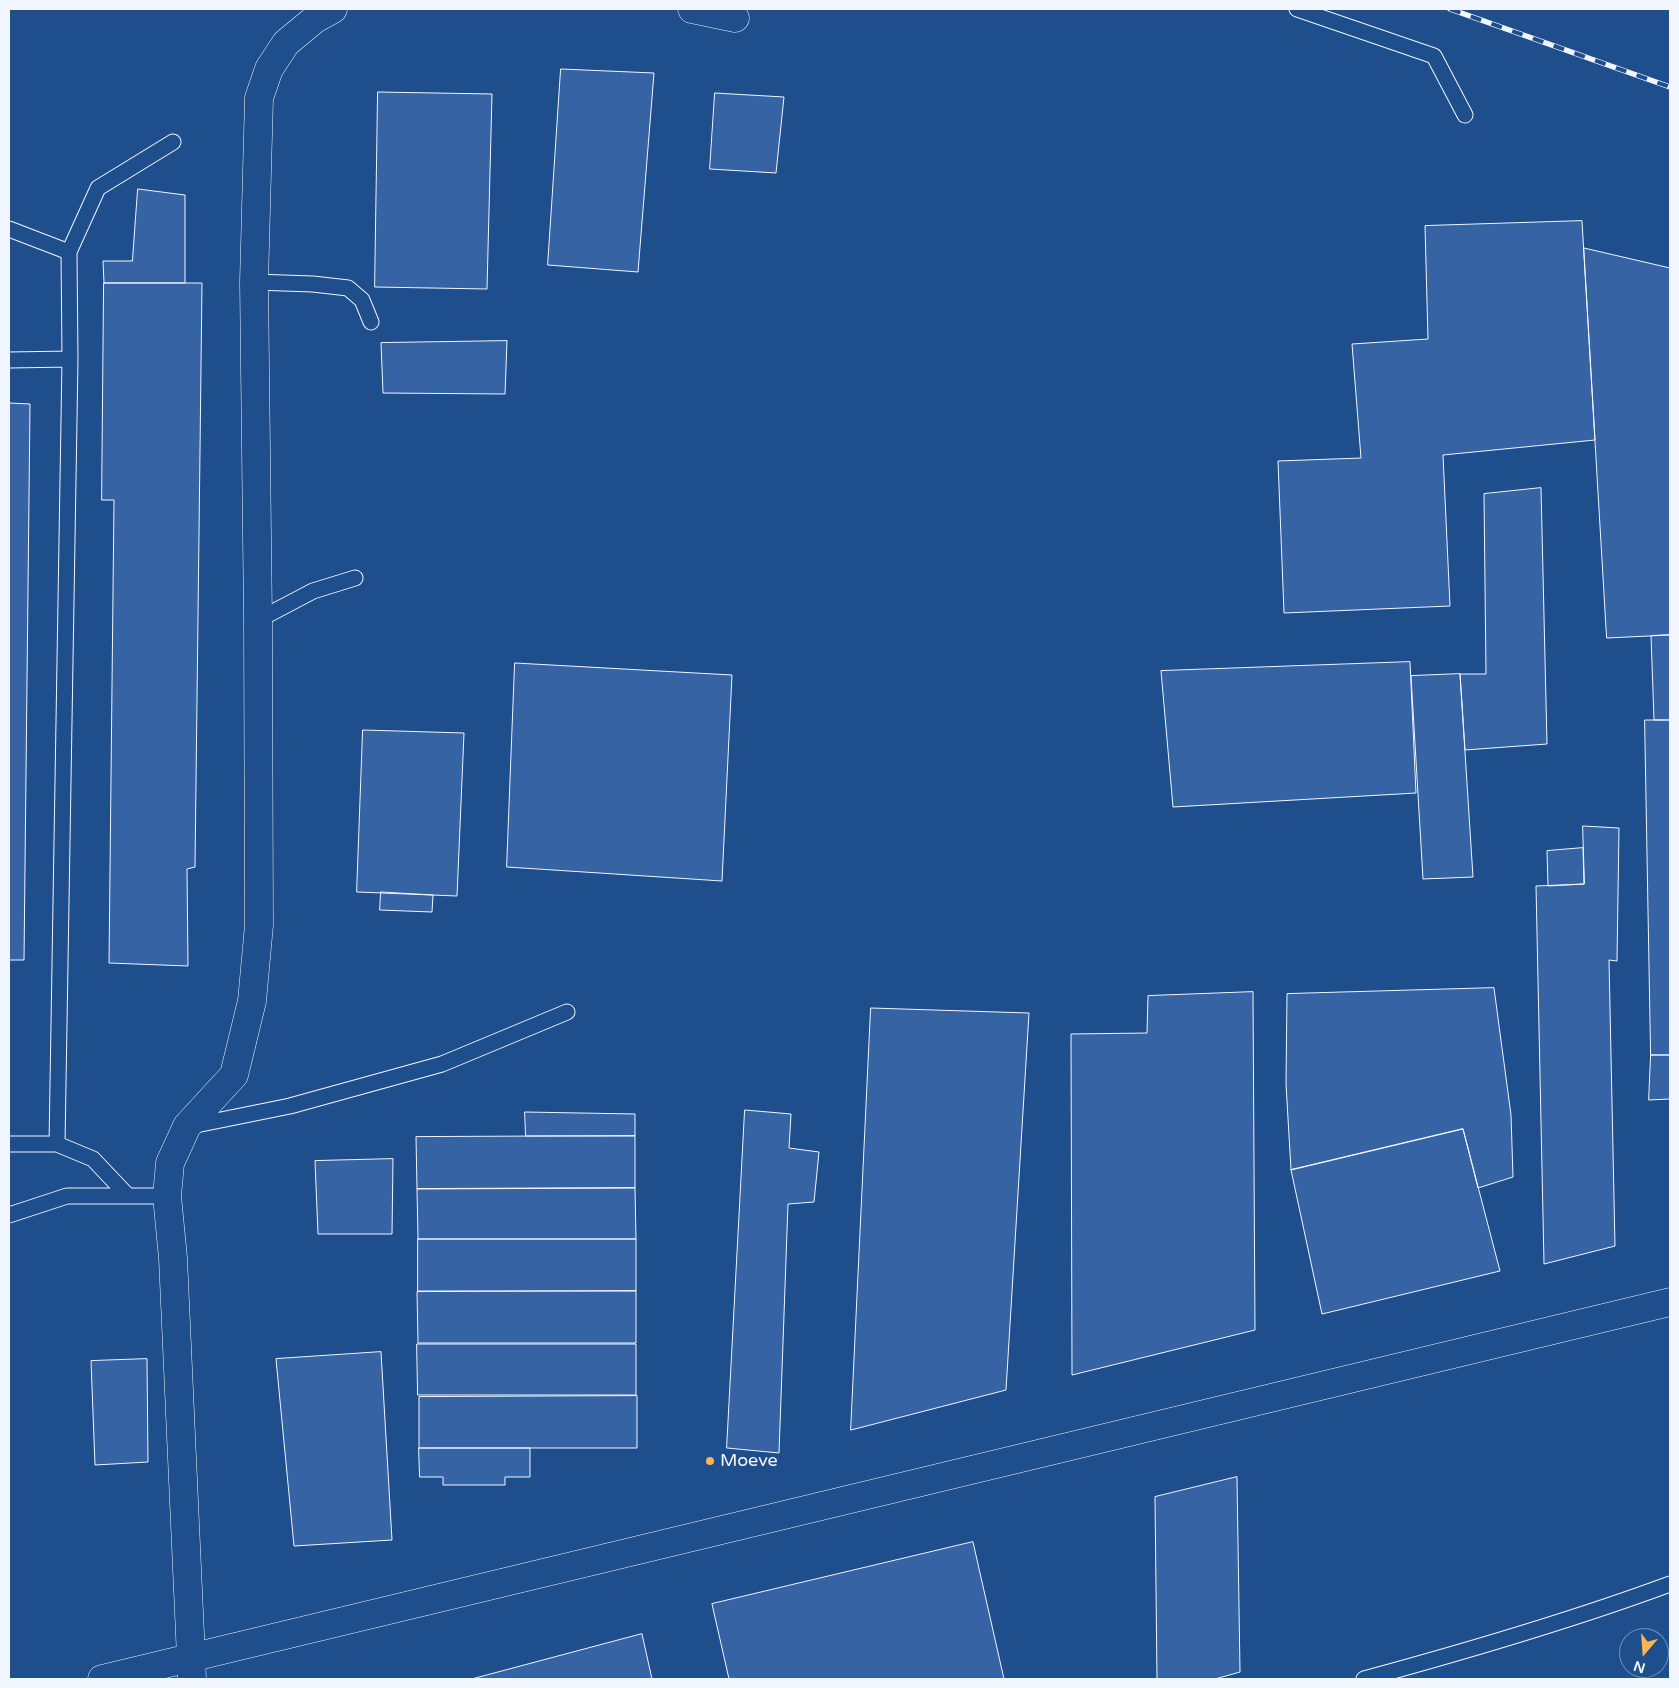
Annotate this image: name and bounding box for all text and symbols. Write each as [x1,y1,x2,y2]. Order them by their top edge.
place label: Moeve [720,1450,778,1472]
marker: Moeve [704,1455,716,1467]
north arrow [1619,1628,1669,1678]
text: N [1632,1657,1647,1677]

